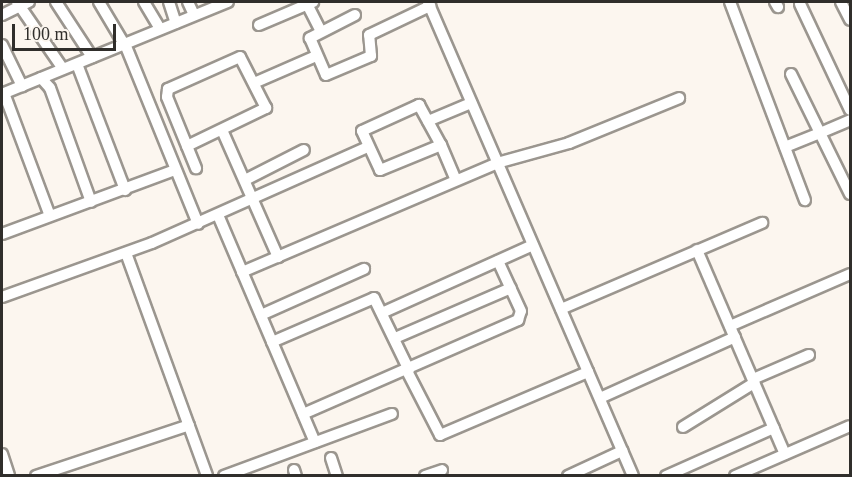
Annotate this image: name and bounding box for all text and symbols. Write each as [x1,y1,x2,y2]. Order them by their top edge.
scale bar [15,12,118,50]
text: 100 m [23,24,69,44]

